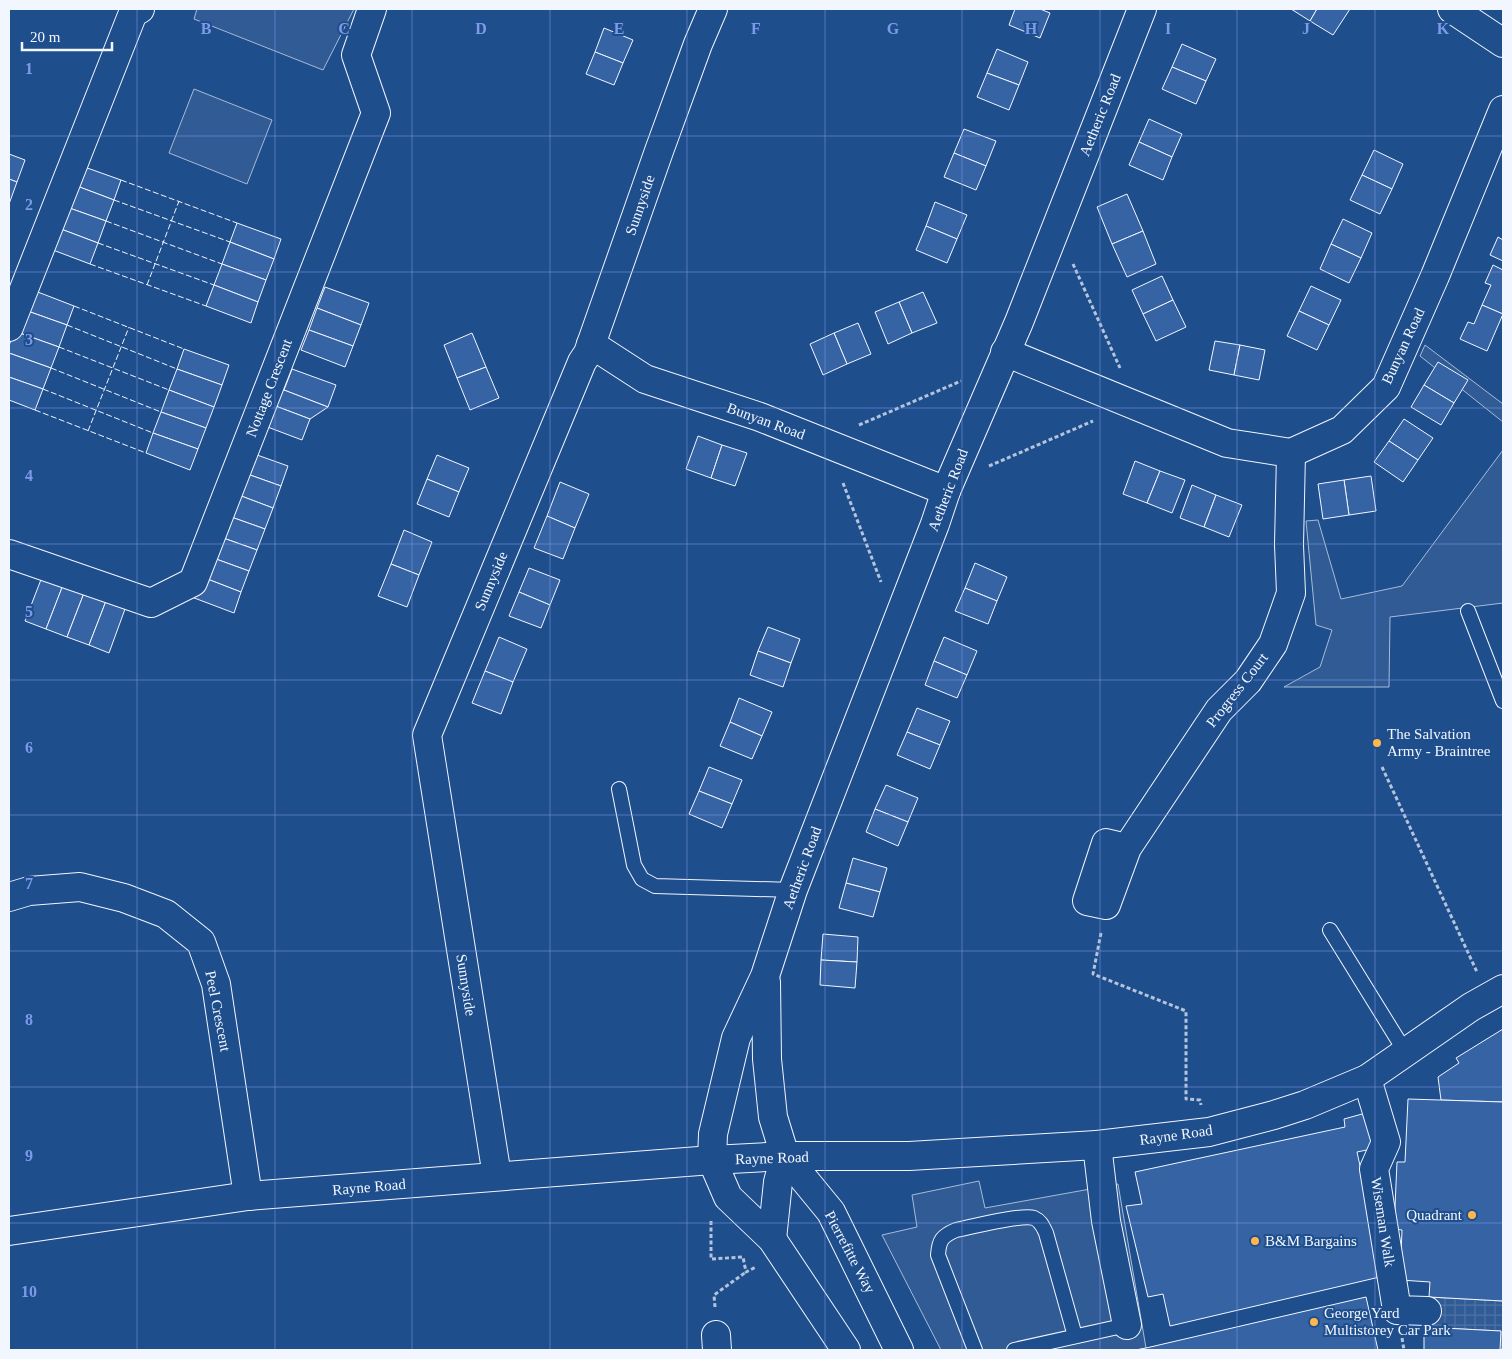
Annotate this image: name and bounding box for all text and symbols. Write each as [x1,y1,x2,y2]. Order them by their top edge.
scale bar [22,20,112,52]
text: B [201,20,212,37]
text: C [338,20,350,37]
text: D [475,20,487,37]
text: E [614,20,624,37]
text: F [751,20,761,37]
text: G [887,20,900,37]
text: H [1025,20,1038,37]
text: I [1165,20,1171,37]
text: J [1302,20,1310,37]
text: K [1437,20,1450,37]
text: 20 m [30,29,61,45]
text: 1 [25,60,33,77]
street label: Aetheric Road [1076,71,1124,158]
street label: Sunnyside [622,173,658,237]
text: 2 [25,196,33,213]
street label: Bunyan Road [1378,305,1428,387]
text: 3 [25,331,33,348]
street label: Nottage Crescent [243,336,295,439]
street label: Bunyan Road [725,399,808,443]
street label: Aetheric Road [925,446,971,534]
text: 4 [25,467,33,484]
street label: Sunnyside [471,549,511,613]
text: 5 [25,603,33,620]
street label: Progress Court [1203,649,1271,730]
place label: The Salvation Army - Braintree [1387,726,1491,759]
marker: The Salvation Army - Braintree [1371,737,1383,749]
text: 6 [25,739,33,756]
street label: Aetheric Road [780,824,825,912]
text: 7 [25,875,33,892]
street label: Sunnyside [453,953,479,1017]
street label: Peel Crescent [202,969,234,1054]
text: 8 [25,1011,33,1028]
street label: Rayne Road [1138,1122,1214,1148]
text: 9 [25,1147,33,1164]
street label: Rayne Road [735,1149,810,1167]
street label: Rayne Road [332,1176,407,1198]
street label: Wiseman Walk [1368,1176,1398,1269]
place label: Quadrant [1406,1207,1463,1223]
street label: Pierrefitte Way [822,1208,879,1296]
marker: Quadrant [1466,1209,1478,1221]
place label: B&M Bargains [1265,1233,1357,1249]
marker: B&M Bargains [1249,1235,1261,1247]
text: 10 [21,1283,37,1300]
place label: George Yard Multistorey Car Park [1324,1305,1451,1338]
marker: George Yard Multistorey Car Park [1308,1316,1320,1328]

